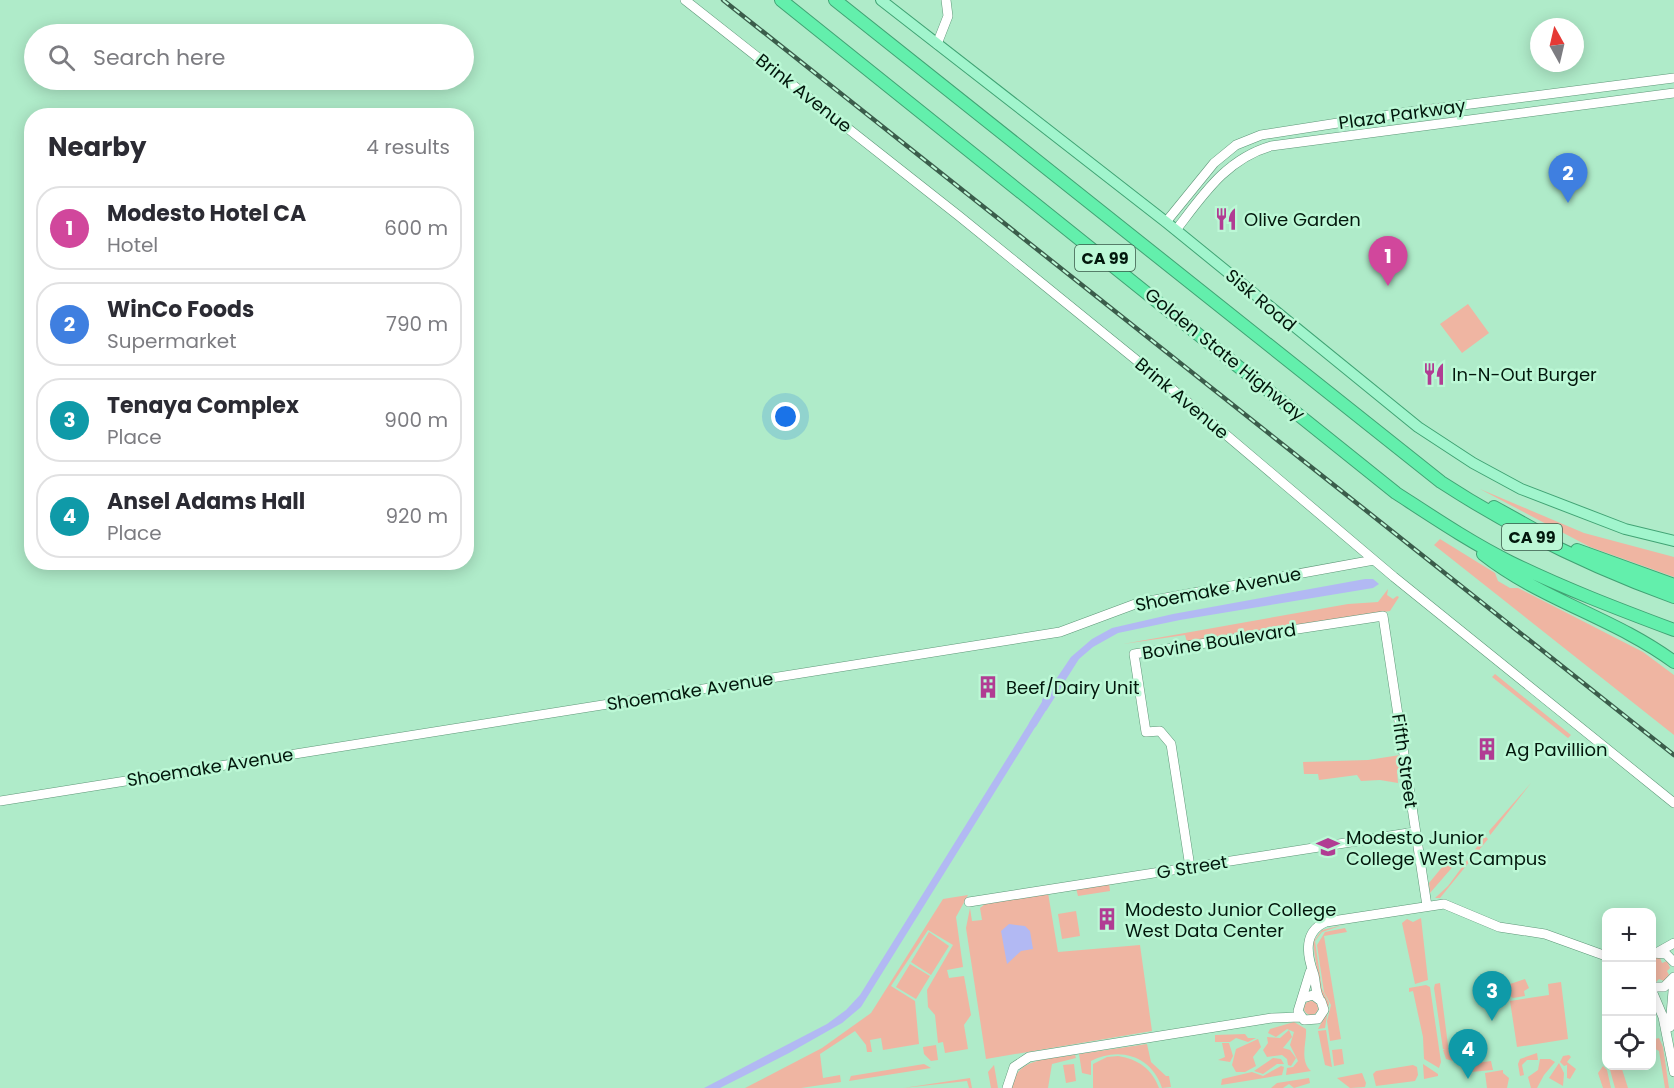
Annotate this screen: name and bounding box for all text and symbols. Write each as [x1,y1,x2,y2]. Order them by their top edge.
north arrow [1530,18,1584,72]
search box [24,24,474,90]
icon: search [45,41,78,74]
text: Search here [93,42,226,73]
street label: Brink Avenue [751,48,857,138]
street label: Plaza Parkway [1337,93,1467,135]
text: Nearby [48,129,146,165]
text: 4 results [366,133,450,161]
pin: 2 [1548,154,1588,203]
text: Modesto Hotel CA [107,198,306,229]
restaurant icon: Olive Garden [1213,206,1239,232]
place label: Olive Garden [1244,207,1361,232]
text: 1 [66,214,73,242]
text: 600 m [384,214,448,242]
text: Hotel [107,231,158,259]
pin: 1 [1368,236,1408,286]
road number: CA 99 [1075,245,1135,271]
street label: Sisk Road [1220,263,1302,337]
street label: Golden State Highway [1140,282,1310,426]
text: WinCo Foods [107,294,254,325]
text: 2 [64,310,75,338]
text: 790 m [386,310,448,338]
text: Supermarket [107,327,236,355]
street label: Brink Avenue [1130,351,1234,445]
restaurant icon: In-N-Out Burger [1421,361,1447,387]
place label: In-N-Out Burger [1452,362,1597,387]
text: Tenaya Complex [107,390,299,421]
your location [771,402,800,431]
text: 3 [63,406,76,434]
text: 900 m [384,406,448,434]
text: Place [107,423,162,451]
text: Ansel Adams Hall [107,486,305,517]
text: 4 [63,502,76,530]
text: 920 m [385,502,448,530]
text: Place [107,519,162,547]
road number: CA 99 [1502,524,1562,550]
street label: Shoemake Avenue [1133,561,1303,617]
street label: Bovine Boulevard [1140,616,1298,666]
street label: Shoemake Avenue [605,665,775,717]
building icon: Beef/Dairy Unit [975,674,1001,700]
place label: Beef/Dairy Unit [1006,675,1139,700]
street label: Fifth Street [1386,712,1424,810]
building icon: Ag Pavillion [1474,736,1500,762]
place label: Ag Pavillion [1505,737,1608,762]
street label: Shoemake Avenue [125,741,295,793]
place label: Modesto Junior College West Campus [1346,825,1547,871]
school or university icon: Modesto Junior College West Campus [1315,834,1341,860]
street label: G Street [1155,849,1229,885]
place label: Modesto Junior College West Data Center [1125,897,1336,943]
building icon: Modesto Junior College West Data Center [1094,906,1120,932]
map controls [1602,908,1656,1070]
button: + [1602,908,1656,962]
button: − [1602,962,1656,1016]
pin: 3 [1472,972,1512,1021]
button: locate [1602,1016,1656,1070]
pin: 4 [1448,1030,1488,1079]

